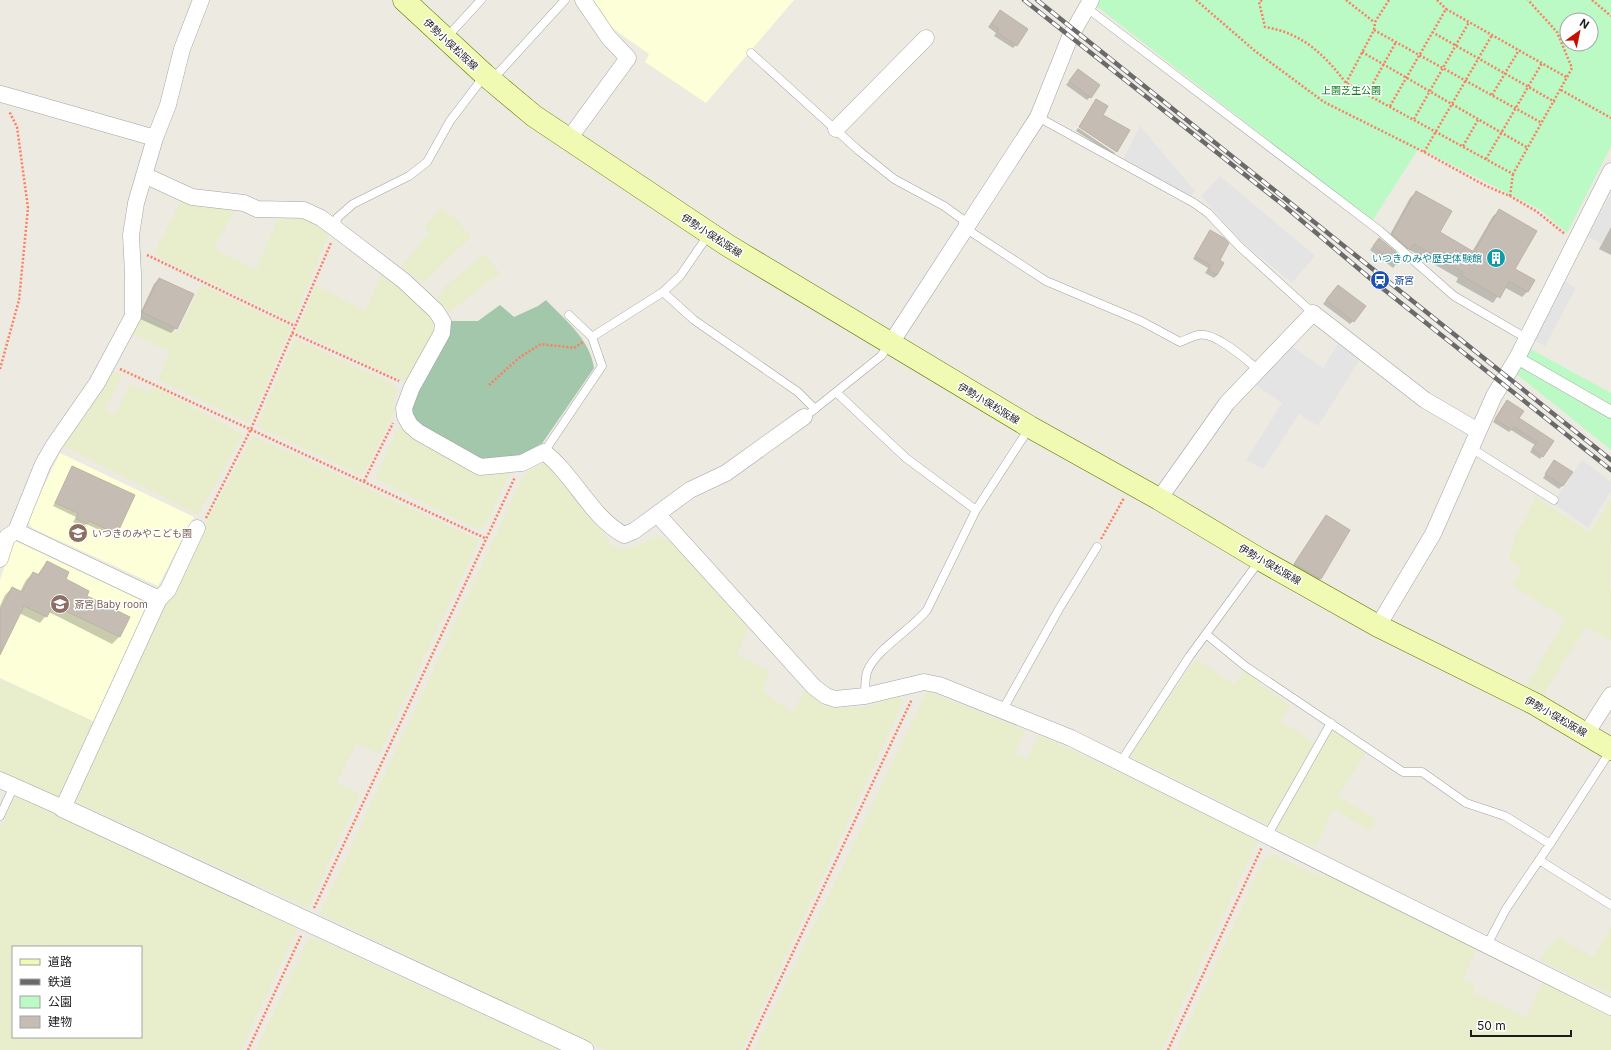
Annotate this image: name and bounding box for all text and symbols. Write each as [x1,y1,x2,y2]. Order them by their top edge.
north arrow [1559,12,1599,52]
text: N [1577,15,1592,32]
street label: 伊勢小俣松阪線 [421,16,481,72]
park label: 上園芝生公園 [1321,84,1381,96]
street label: 伊勢小俣松阪線 [679,211,745,259]
building icon: いつきのみや歴史体験館 [1485,247,1507,269]
place label: いつきのみや歴史体験館 [1372,252,1482,264]
station icon: 斎宮 [1369,269,1391,291]
place label: 斎宮 [1394,274,1414,286]
street label: 伊勢小俣松阪線 [956,380,1022,426]
school or university icon: いつきのみやこども園 [67,522,89,544]
place label: いつきのみやこども園 [92,527,192,539]
street label: 伊勢小俣松阪線 [1237,541,1303,587]
school or university icon: 斎宮 Baby room [49,593,71,615]
place label: 斎宮 Baby room [74,598,148,610]
street label: 伊勢小俣松阪線 [1523,693,1589,739]
legend [12,946,142,1038]
text: 道路 [48,954,72,969]
text: 鉄道 [48,974,72,989]
text: 公園 [48,994,72,1009]
scale bar [1471,1012,1571,1038]
text: 建物 [48,1014,72,1029]
text: 50 m [1477,1018,1506,1033]

